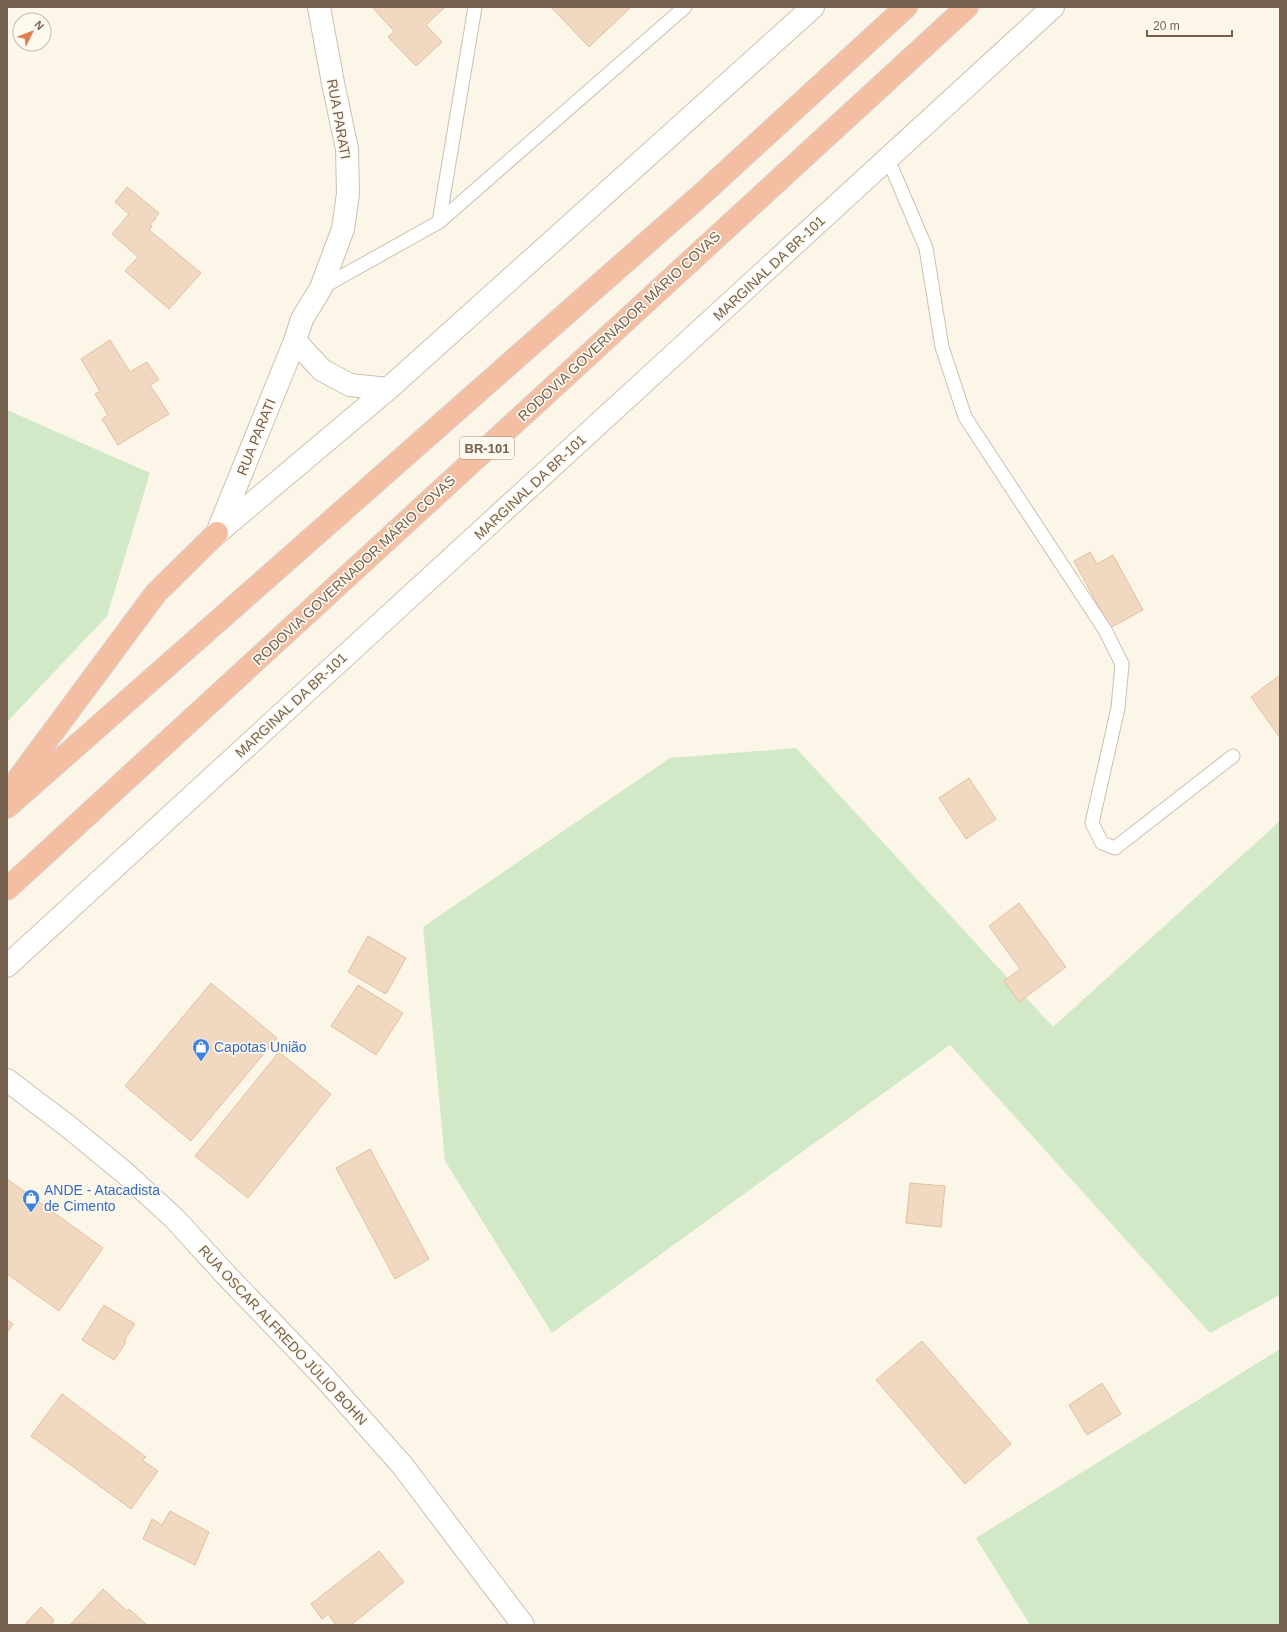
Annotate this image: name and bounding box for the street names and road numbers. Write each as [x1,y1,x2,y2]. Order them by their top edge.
street label: RUA PARATI [324,78,354,160]
street label: MARGINAL DA BR-101 [710,212,828,324]
street label: RODOVIA GOVERNADOR MÁRIO COVAS [515,228,723,424]
street label: RUA PARATI [233,396,279,478]
street label: MARGINAL DA BR-101 [471,431,589,543]
road number: BR-101 [460,437,514,459]
street label: RODOVIA GOVERNADOR MÁRIO COVAS [250,472,458,668]
street label: MARGINAL DA BR-101 [232,649,350,761]
street label: RUA OSCAR ALFREDO JÚLIO BOHN [195,1242,371,1428]

